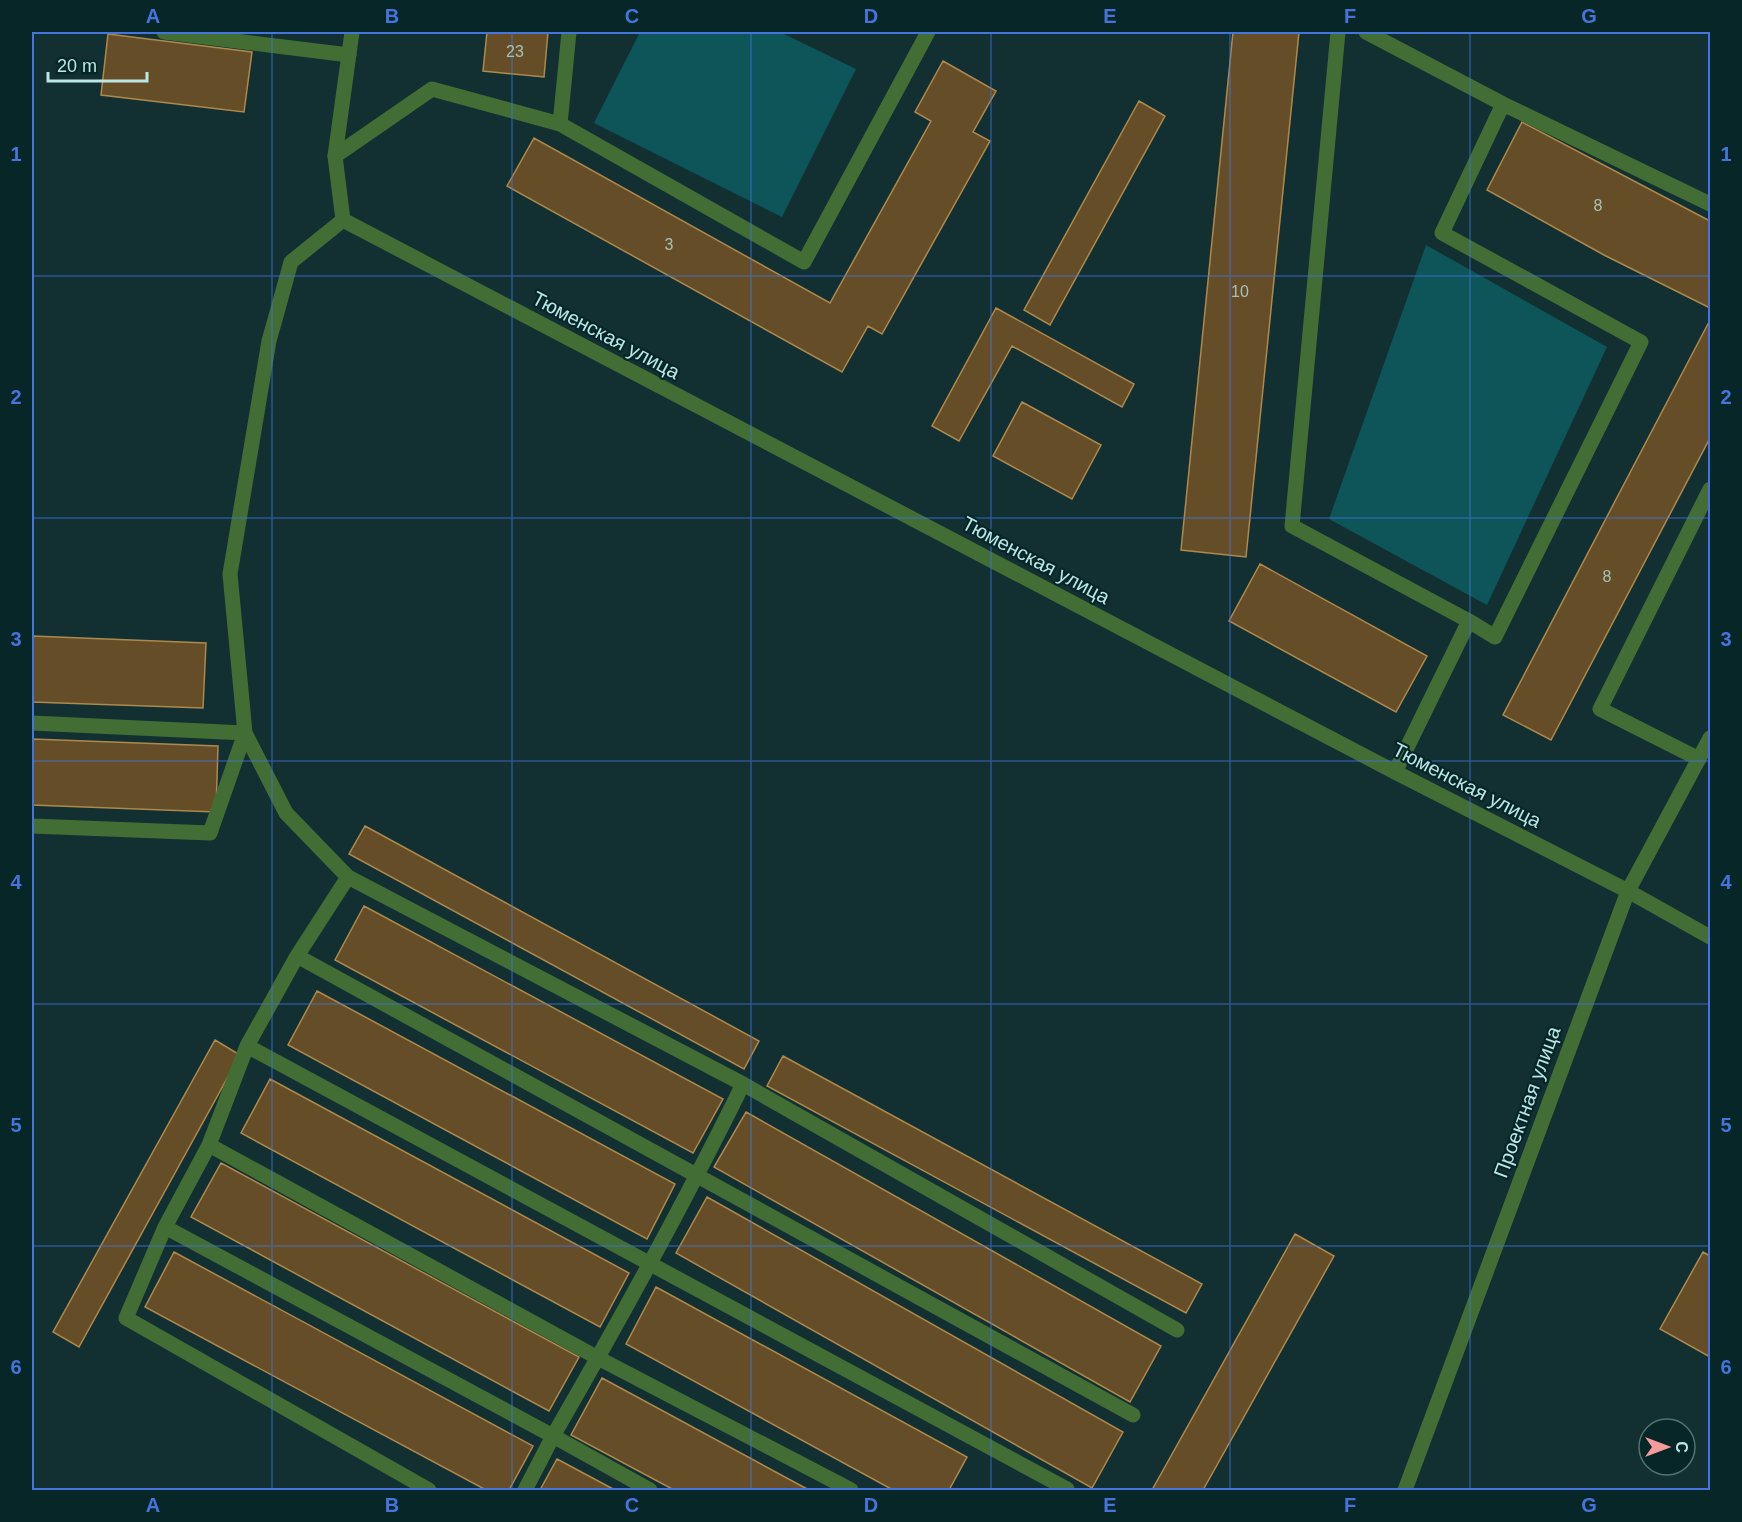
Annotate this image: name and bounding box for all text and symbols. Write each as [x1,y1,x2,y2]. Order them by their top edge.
text: A [146,5,160,27]
text: B [385,5,399,27]
text: C [625,5,639,27]
text: D [864,5,878,27]
text: E [1103,5,1117,27]
text: F [1344,5,1356,27]
text: G [1581,5,1597,27]
house number: 23 [506,43,524,60]
scale bar [48,45,147,83]
text: 20 m [57,56,97,76]
text: 1 [10,143,22,165]
text: 1 [1720,143,1732,165]
house number: 8 [1594,197,1603,214]
house number: 3 [665,236,674,253]
house number: 10 [1231,283,1249,300]
street label: Тюменская улица [529,287,684,384]
text: 2 [10,386,22,408]
text: 2 [1720,386,1732,408]
street label: Тюменская улица [959,512,1114,609]
house number: 8 [1603,568,1612,585]
text: 3 [10,628,22,650]
text: 3 [1720,628,1732,650]
street label: Тюменская улица [1389,738,1546,832]
text: 4 [10,871,22,893]
text: 4 [1720,871,1732,893]
street label: Проектная улица [1489,1023,1565,1181]
text: 5 [10,1114,22,1136]
text: 5 [1720,1114,1732,1136]
text: 6 [10,1356,22,1378]
text: 6 [1720,1356,1732,1378]
north arrow [1637,1417,1697,1477]
text: С [1673,1441,1690,1453]
text: A [146,1494,160,1516]
text: B [385,1494,399,1516]
text: C [625,1494,639,1516]
text: D [864,1494,878,1516]
text: E [1103,1494,1117,1516]
text: F [1344,1494,1356,1516]
text: G [1581,1494,1597,1516]

